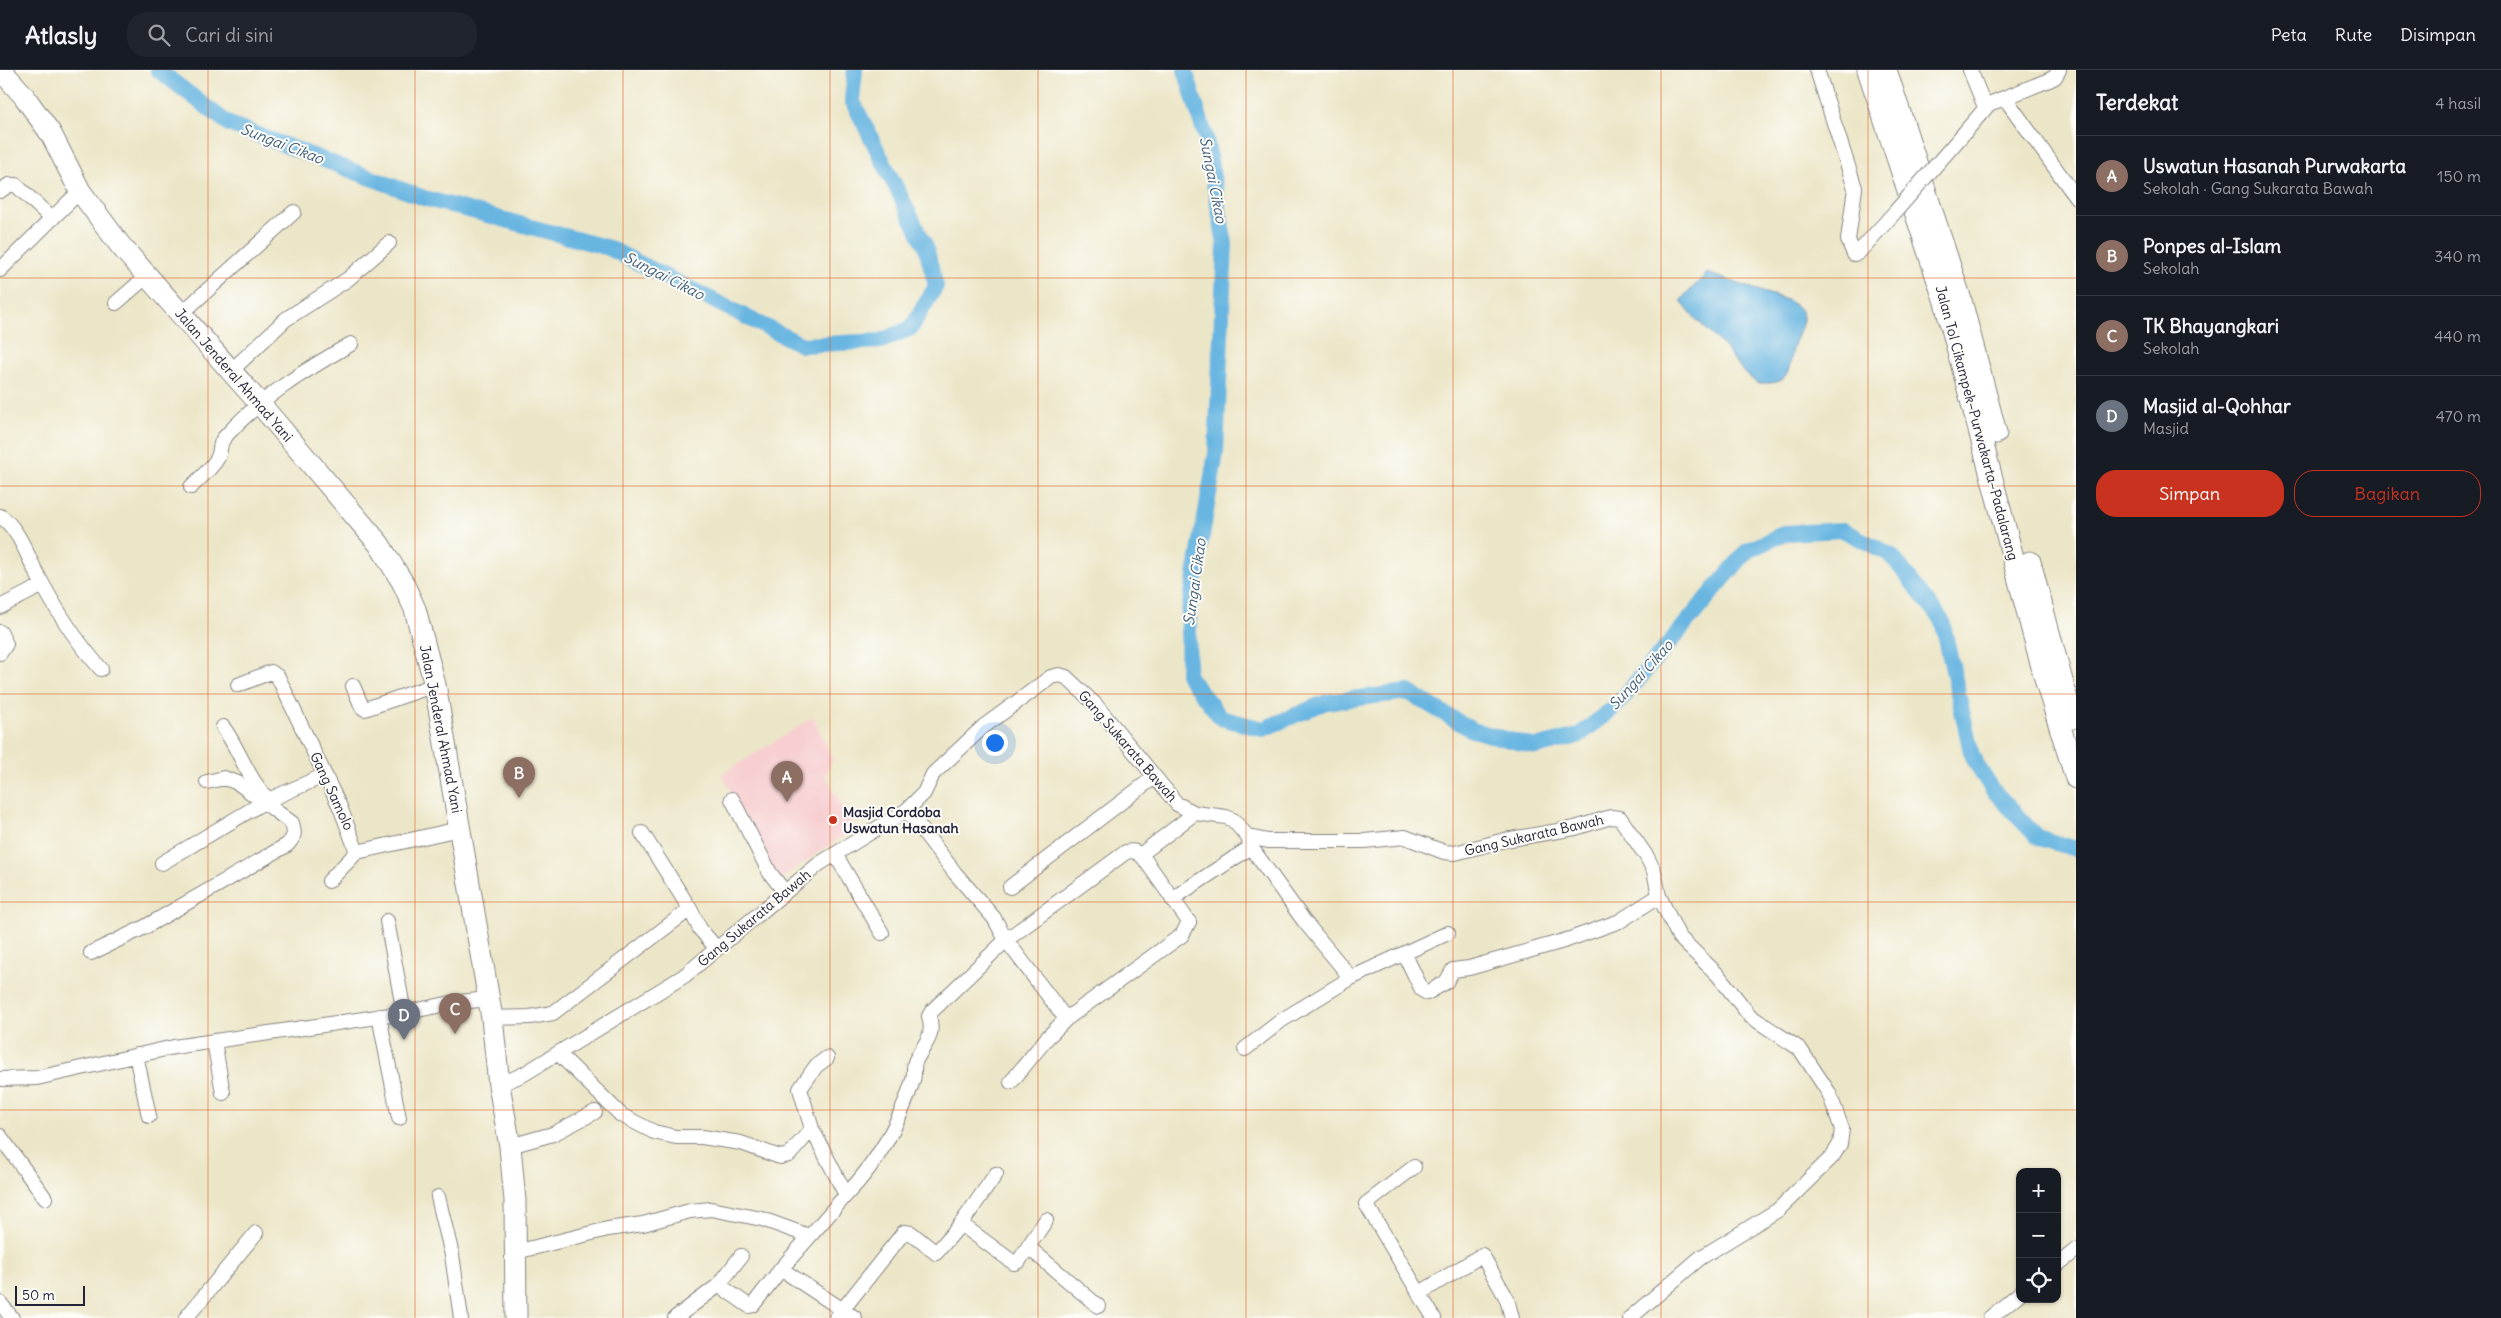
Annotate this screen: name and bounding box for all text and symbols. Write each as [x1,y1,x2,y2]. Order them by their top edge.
search box [127,12,477,57]
text: Atlasly [25,20,97,50]
icon: search [145,21,173,49]
text: Cari di sini [185,23,273,47]
text: Peta [2271,23,2307,46]
text: Rute [2335,23,2372,46]
text: Disimpan [2400,23,2476,46]
text: Terdekat [2096,89,2178,116]
text: 4 hasil [2435,93,2481,113]
water label: Sungai Cikao [238,119,328,169]
water label: Sungai Cikao [1196,135,1231,226]
text: Uswatun Hasanah Purwakarta [2143,154,2406,178]
text: A [2107,166,2117,186]
text: 150 m [2437,166,2481,186]
text: Sekolah · Gang Sukarata Bawah [2143,178,2373,198]
text: Ponpes al-Islam [2143,234,2281,258]
text: B [2107,246,2117,266]
text: 340 m [2434,246,2481,266]
water label: Sungai Cikao [621,247,709,305]
text: Sekolah [2143,258,2200,278]
street label: Jalan Tol Cikampek–Purwakarta–Padalarang [1932,284,2022,562]
street label: Jalan Jenderal Ahmad Yani [171,305,297,445]
text: TK Bhayangkari [2143,314,2279,338]
text: C [2107,326,2117,346]
text: 440 m [2434,326,2481,346]
text: Sekolah [2143,338,2200,358]
text: Masjid al-Qohhar [2143,394,2291,418]
text: D [2106,406,2118,426]
text: 470 m [2436,406,2481,426]
text: Masjid [2143,418,2189,438]
button: Simpan [2096,470,2284,517]
button: Bagikan [2294,470,2481,517]
water label: Sungai Cikao [1179,536,1210,627]
water label: Sungai Cikao [1604,635,1678,713]
street label: Jalan Jenderal Ahmad Yani [416,643,466,815]
street label: Gang Sukarata Bawah [1075,686,1181,806]
your location [982,730,1008,756]
street label: Gang Samolo [306,749,358,833]
pin: B [503,757,535,798]
pin: A [771,761,803,802]
place label: Masjid Cordoba Uswatun Hasanah [843,803,959,837]
street label: Gang Sukarata Bawah [1463,810,1605,860]
marker: Masjid Cordoba Uswatun Hasanah [827,814,839,826]
street label: Gang Sukarata Bawah [694,865,814,971]
pin: C [439,993,471,1034]
pin: D [388,999,420,1040]
map controls [2016,1168,2061,1303]
button: + [2016,1168,2061,1213]
button: − [2016,1213,2061,1258]
button: locate [2016,1258,2061,1303]
scale bar [15,1283,85,1306]
text: 50 m [22,1286,55,1304]

